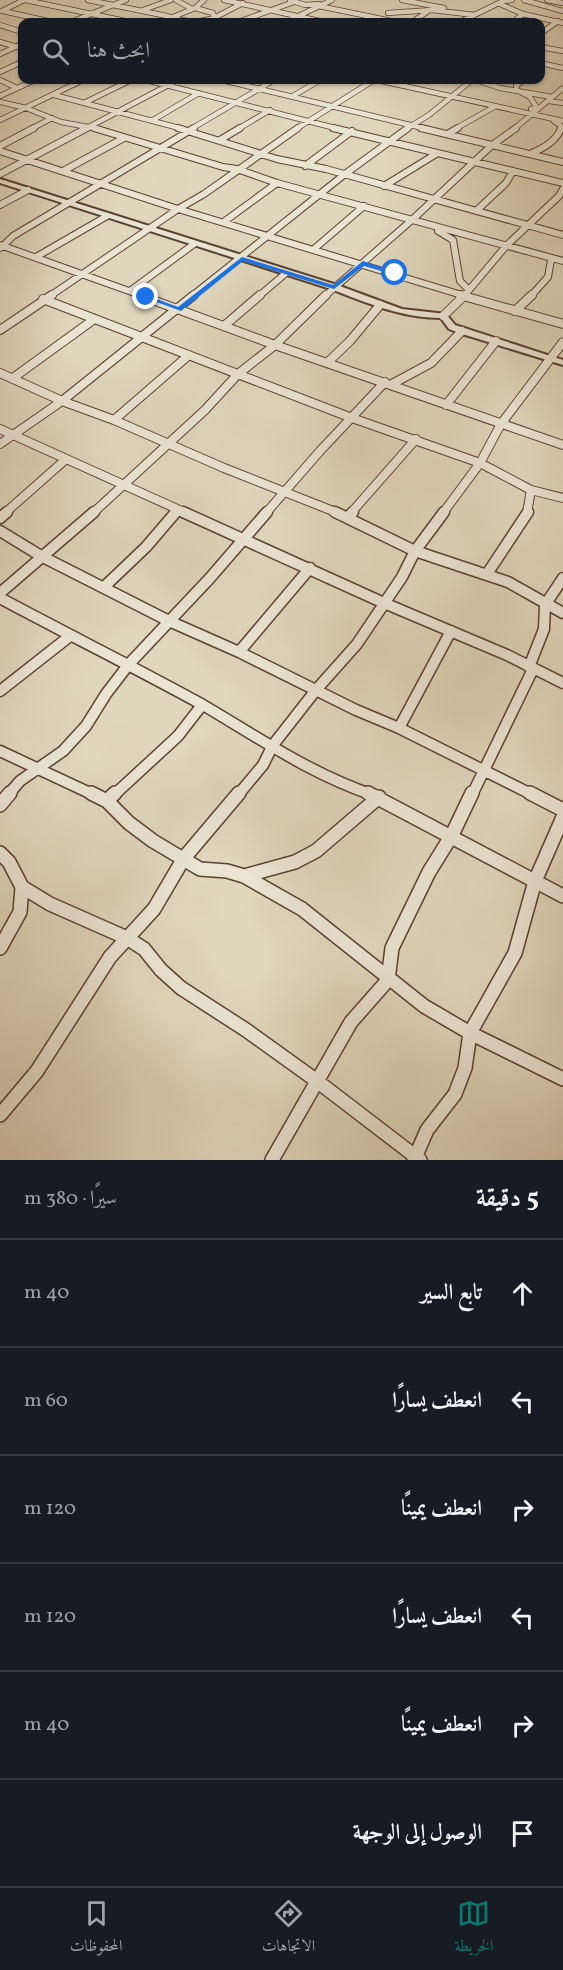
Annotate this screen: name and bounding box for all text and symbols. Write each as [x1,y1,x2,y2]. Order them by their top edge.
search box [18,18,545,84]
icon: search [39,35,72,68]
text: ابحث هنا [87,36,150,67]
route start [381,259,407,285]
route end [132,283,158,309]
text: 5 دقيقة [476,1181,539,1217]
text: سيرًا · 380 m [24,1185,117,1213]
icon: ahead [506,1277,539,1310]
text: تابع السير [420,1278,482,1309]
text: 40 m [24,1279,69,1307]
icon: left [506,1385,539,1418]
text: انعطف يسارًا [392,1386,482,1417]
text: 60 m [24,1387,68,1415]
icon: right [506,1493,539,1526]
text: انعطف يمينًا [401,1494,482,1525]
text: 120 m [24,1495,76,1523]
icon: left [506,1601,539,1634]
text: انعطف يسارًا [392,1602,482,1633]
text: 120 m [24,1603,76,1631]
icon: right [506,1709,539,1742]
text: انعطف يمينًا [401,1710,482,1741]
text: 40 m [24,1711,69,1739]
icon: arrive [506,1817,539,1850]
text: الوصول إلى الوجهة [353,1818,482,1849]
tab: المحفوظات [70,1897,122,1961]
tab: الاتجاهات [262,1897,315,1961]
tab: الخريطة [454,1897,493,1961]

